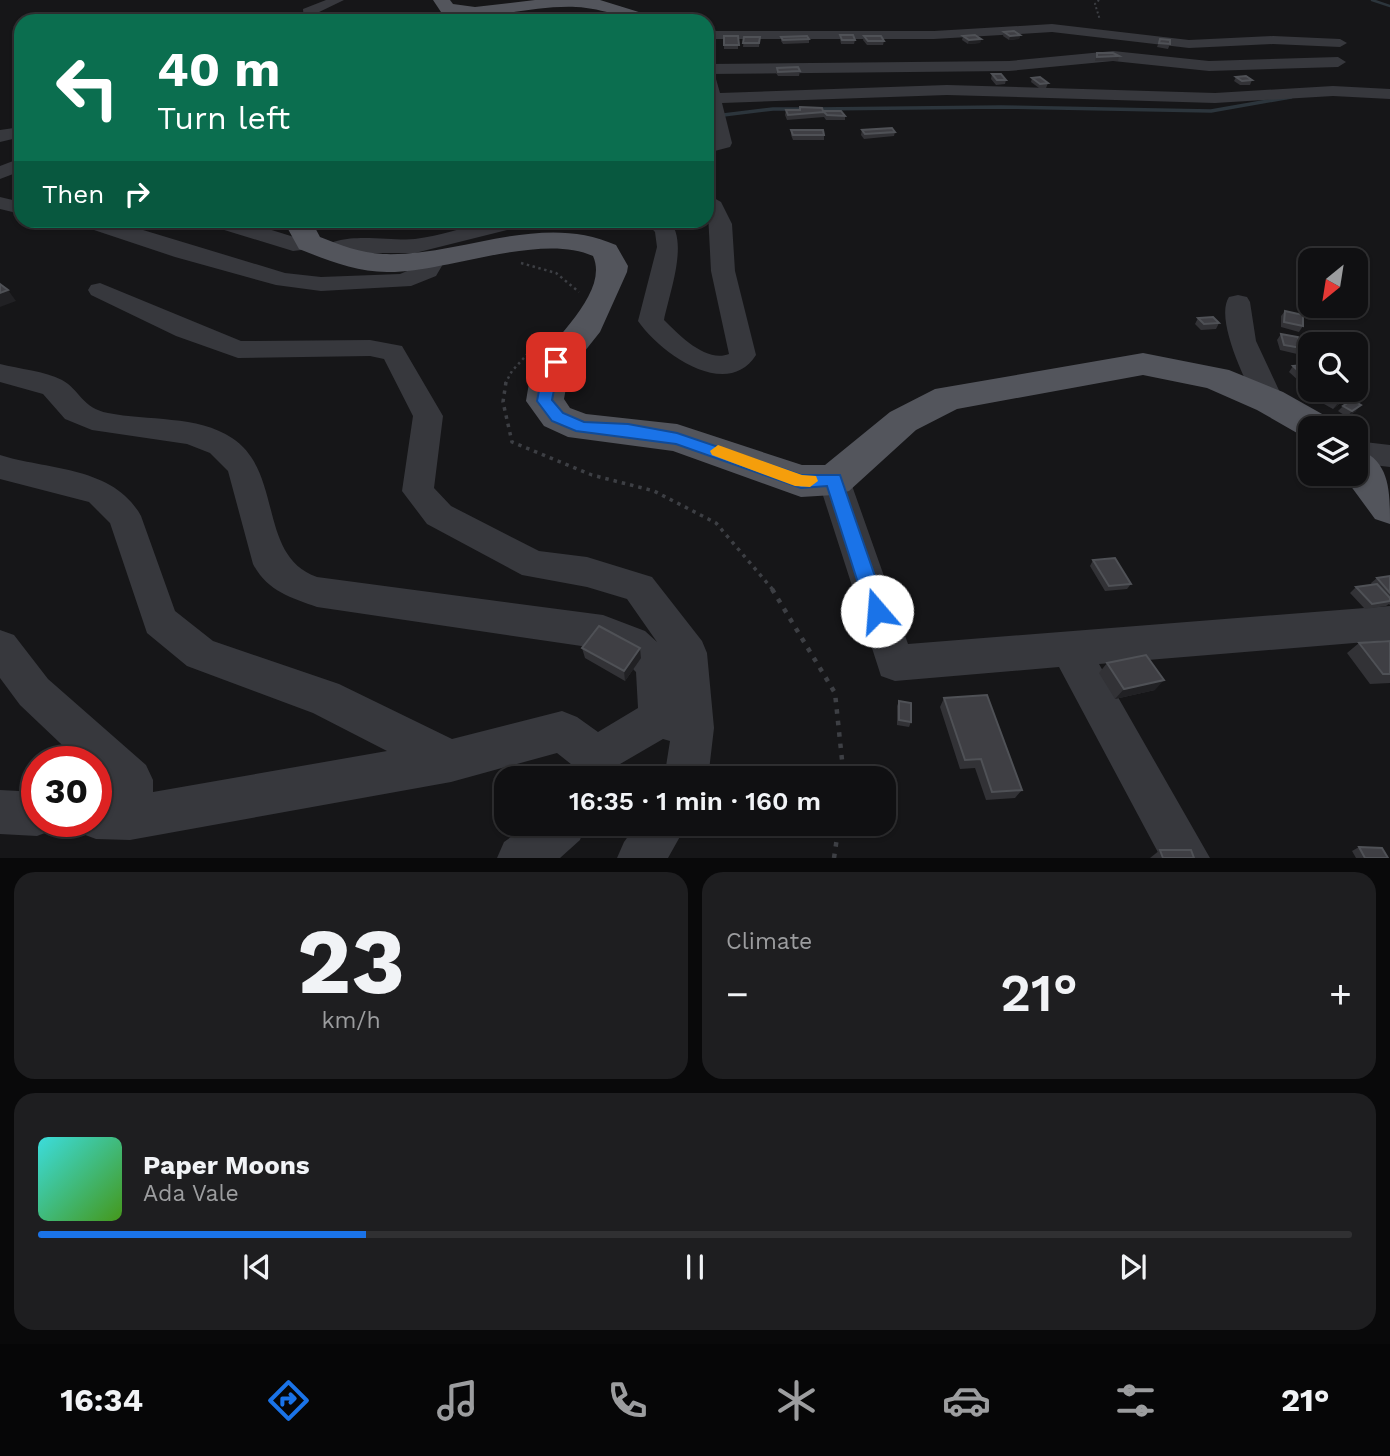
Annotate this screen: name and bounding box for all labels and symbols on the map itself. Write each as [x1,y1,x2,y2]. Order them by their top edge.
north arrow [1298,248,1368,318]
pin [526,332,586,392]
position arrow [840,574,914,648]
speed limit sign: 30 [21,746,112,837]

